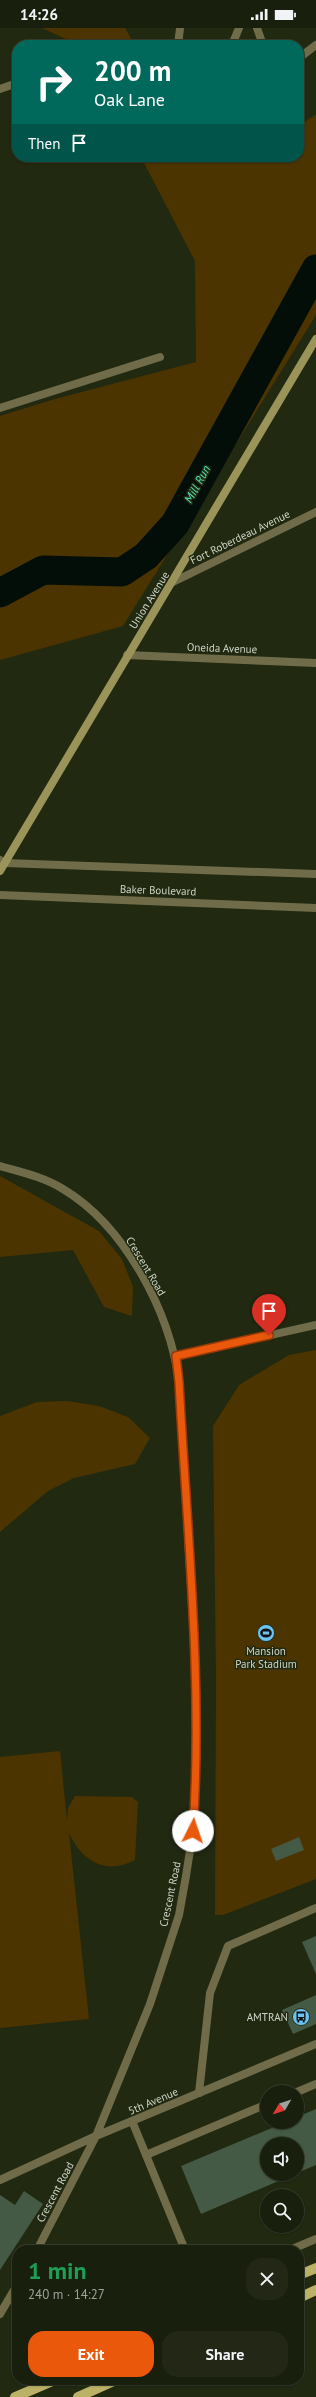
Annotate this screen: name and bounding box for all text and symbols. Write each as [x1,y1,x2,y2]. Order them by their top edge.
text: 14:26 [20,5,58,24]
text: 200 m [94,52,171,89]
icon: right [28,56,80,108]
text: Oak Lane [94,88,165,111]
icon: arrive [68,132,90,154]
text: Then [28,134,60,153]
water label: Mill Run [181,463,213,505]
street label: Fort Roberdeau Avenue [188,507,293,567]
street label: Union Avenue [126,568,172,631]
street label: Oneida Avenue [187,640,258,656]
street label: Baker Boulevard [120,882,197,898]
street label: Crescent Road [123,1234,169,1298]
pin [252,1294,286,1335]
icon: arrive [258,1300,280,1322]
sports icon: Mansion Park Stadium [256,1623,276,1643]
place label: Mansion Park Stadium [235,1644,297,1671]
position arrow [172,1810,214,1852]
street label: Crescent Road [156,1860,184,1928]
bus stop icon: AMTRAN [291,2007,311,2027]
place label: AMTRAN [247,2010,288,2024]
street label: 5th Avenue [126,2084,180,2118]
north arrow [260,2085,304,2129]
map controls [260,2085,304,2233]
button: sound [260,2137,304,2181]
street label: Crescent Road [33,2159,77,2225]
button: search [260,2189,304,2233]
text: 1 min [28,2255,87,2286]
button: close [246,2258,288,2300]
text: 240 m · 14:27 [28,2286,105,2303]
button: Exit [28,2331,154,2377]
button: Share [162,2331,288,2377]

